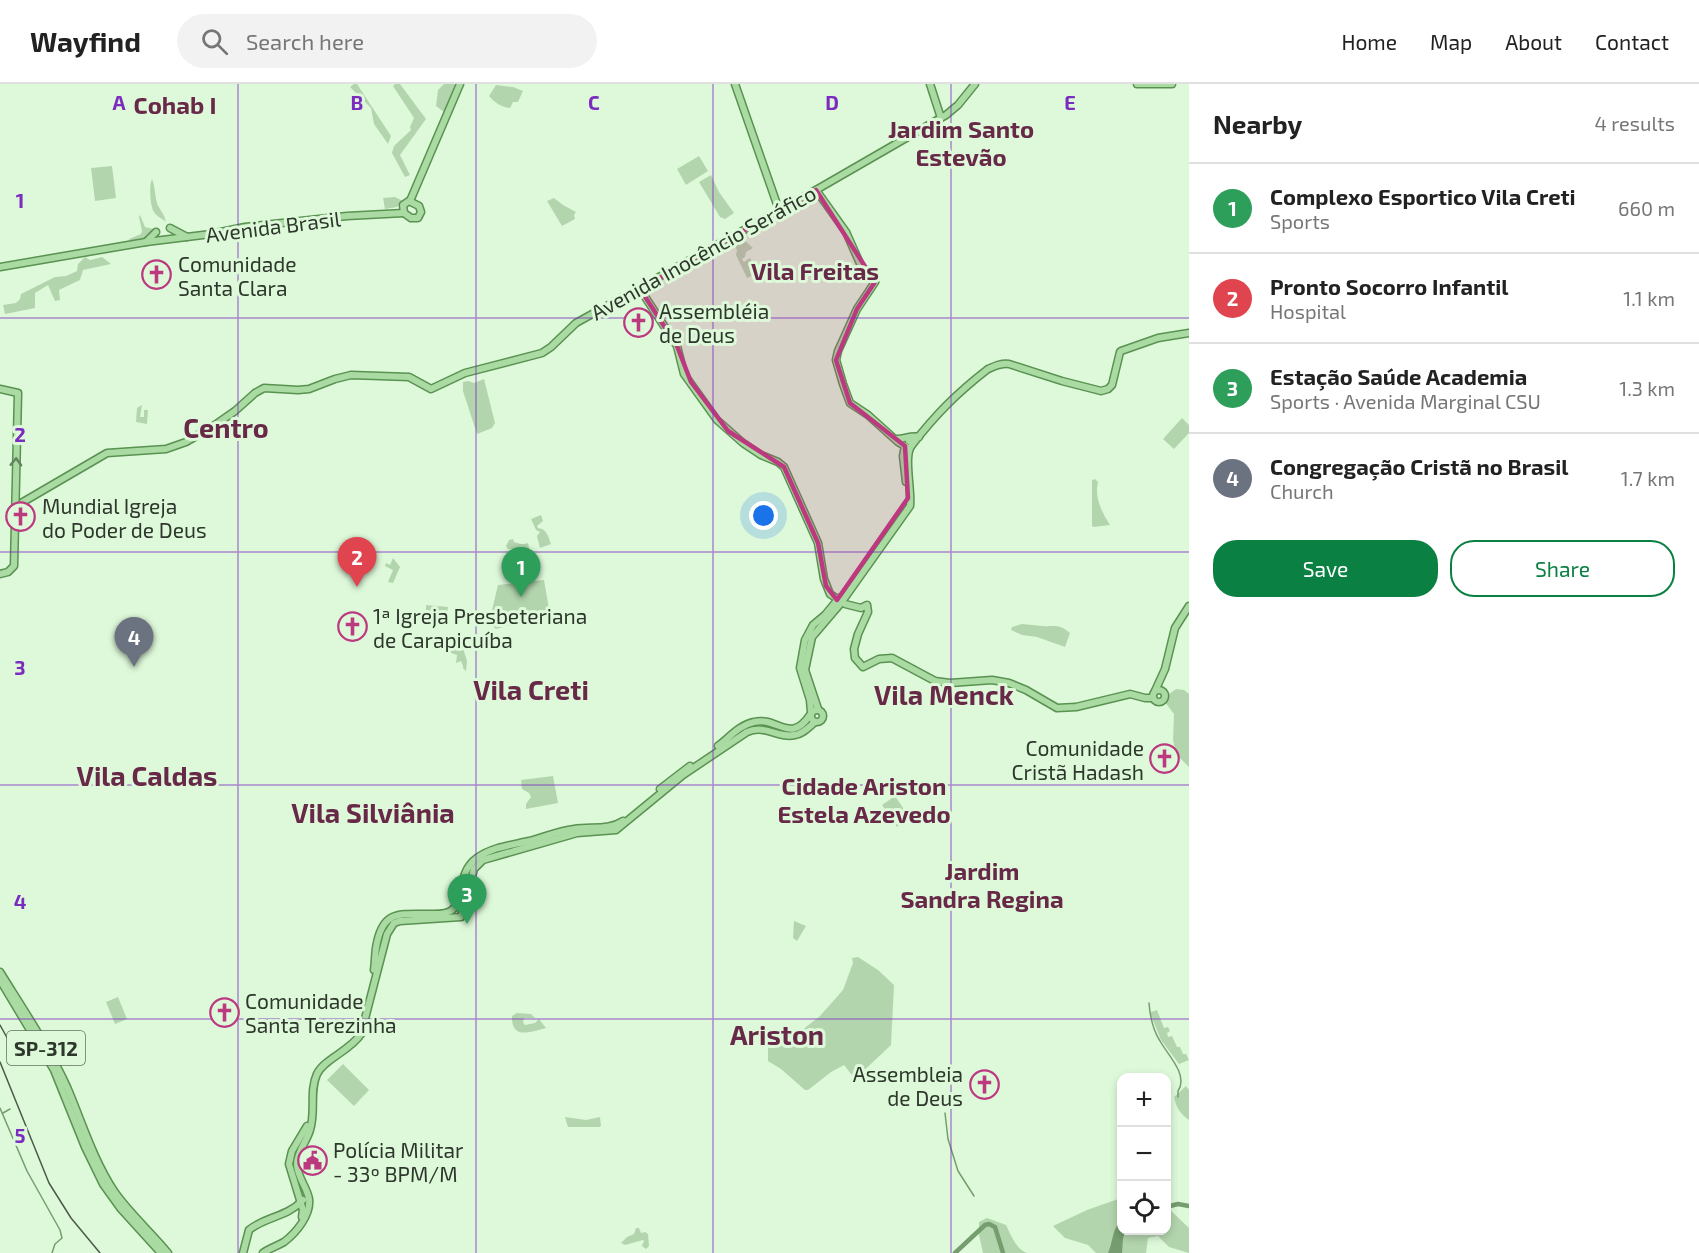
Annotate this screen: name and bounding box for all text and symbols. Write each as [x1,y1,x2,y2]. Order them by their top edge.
search box [177,14,597,68]
text: Wayfind [30,24,141,58]
icon: search [198,25,231,58]
text: Search here [246,28,364,54]
text: Home [1341,29,1397,54]
text: Map [1430,29,1472,54]
text: About [1505,29,1562,54]
text: Contact [1595,29,1669,54]
text: A [112,90,126,114]
district label: Cohab I [134,90,216,119]
text: B [351,90,363,114]
text: C [588,90,600,114]
text: D [825,90,839,114]
text: E [1064,90,1076,114]
text: Nearby [1213,108,1302,139]
text: 4 results [1595,111,1675,135]
district label: Jardim Santo Estevão [888,114,1034,171]
street label: Avenida Inocêncio Seráfico [586,180,820,324]
text: Complexo Esportico Vila Creti [1270,183,1576,209]
text: 1 [16,188,24,212]
text: 1 [1228,196,1237,220]
text: 660 m [1618,196,1675,220]
street label: Avenida Brasil [204,205,343,247]
text: Sports [1270,209,1330,233]
place label: Comunidade Santa Clara [178,251,297,300]
district label: Vila Freitas [751,256,879,285]
church icon: Comunidade Santa Clara [141,259,173,291]
text: Pronto Socorro Infantil [1270,273,1509,299]
text: 2 [1227,286,1238,310]
text: 1.1 km [1623,286,1675,310]
place label: Assembléia de Deus [659,298,769,347]
text: Hospital [1270,299,1346,323]
church icon: Assembléia de Deus [622,306,654,338]
text: Estação Saúde Academia [1270,363,1527,389]
text: 3 [1227,376,1238,400]
text: 1.3 km [1619,376,1675,400]
text: Sports · Avenida Marginal CSU [1270,389,1541,413]
district label: Centro [183,411,269,443]
text: 2 [14,422,26,446]
text: Congregação Cristã no Brasil [1270,453,1569,479]
one-way arrow [10,457,22,466]
text: 4 [1226,466,1239,490]
text: 1.7 km [1621,466,1675,490]
text: Church [1270,479,1334,503]
place label: Mundial Igreja do Poder de Deus [42,493,207,542]
church icon: Mundial Igreja do Poder de Deus [5,501,37,533]
your location [749,501,778,530]
pin: 2 [338,538,376,587]
button: Save [1213,540,1438,597]
button: Share [1450,540,1675,597]
pin: 1 [502,548,540,597]
place label: 1ª Igreja Presbeteriana de Carapicuíba [373,603,587,652]
church icon: 1ª Igreja Presbeteriana de Carapicuíba [336,611,368,643]
pin: 4 [114,618,154,667]
text: 3 [14,655,26,679]
district label: Vila Creti [473,673,589,705]
district label: Vila Menck [874,678,1014,710]
place label: Comunidade Cristã Hadash [1012,735,1144,784]
church icon: Comunidade Cristã Hadash [1149,743,1181,775]
district label: Vila Caldas [77,759,217,791]
district label: Cidade Ariston Estela Azevedo [777,771,951,828]
district label: Vila Silviânia [291,796,455,828]
district label: Jardim Sandra Regina [900,856,1064,913]
pin: 3 [448,874,486,924]
text: 4 [14,889,27,913]
place label: Comunidade Santa Terezinha [245,988,397,1037]
church icon: Comunidade Santa Terezinha [208,996,240,1028]
district label: Ariston [730,1018,824,1050]
road number: SP-312 [7,1031,85,1065]
place label: Assembleia de Deus [853,1061,963,1110]
church icon: Assembleia de Deus [968,1069,1000,1101]
map controls [1117,1073,1171,1235]
button: + [1117,1073,1171,1127]
text: 5 [14,1123,26,1147]
button: − [1117,1127,1171,1181]
place label: Polícia Militar - 33º BPM/M [333,1137,464,1186]
public building icon: Polícia Militar - 33º BPM/M [296,1145,328,1177]
button: locate [1117,1181,1171,1235]

